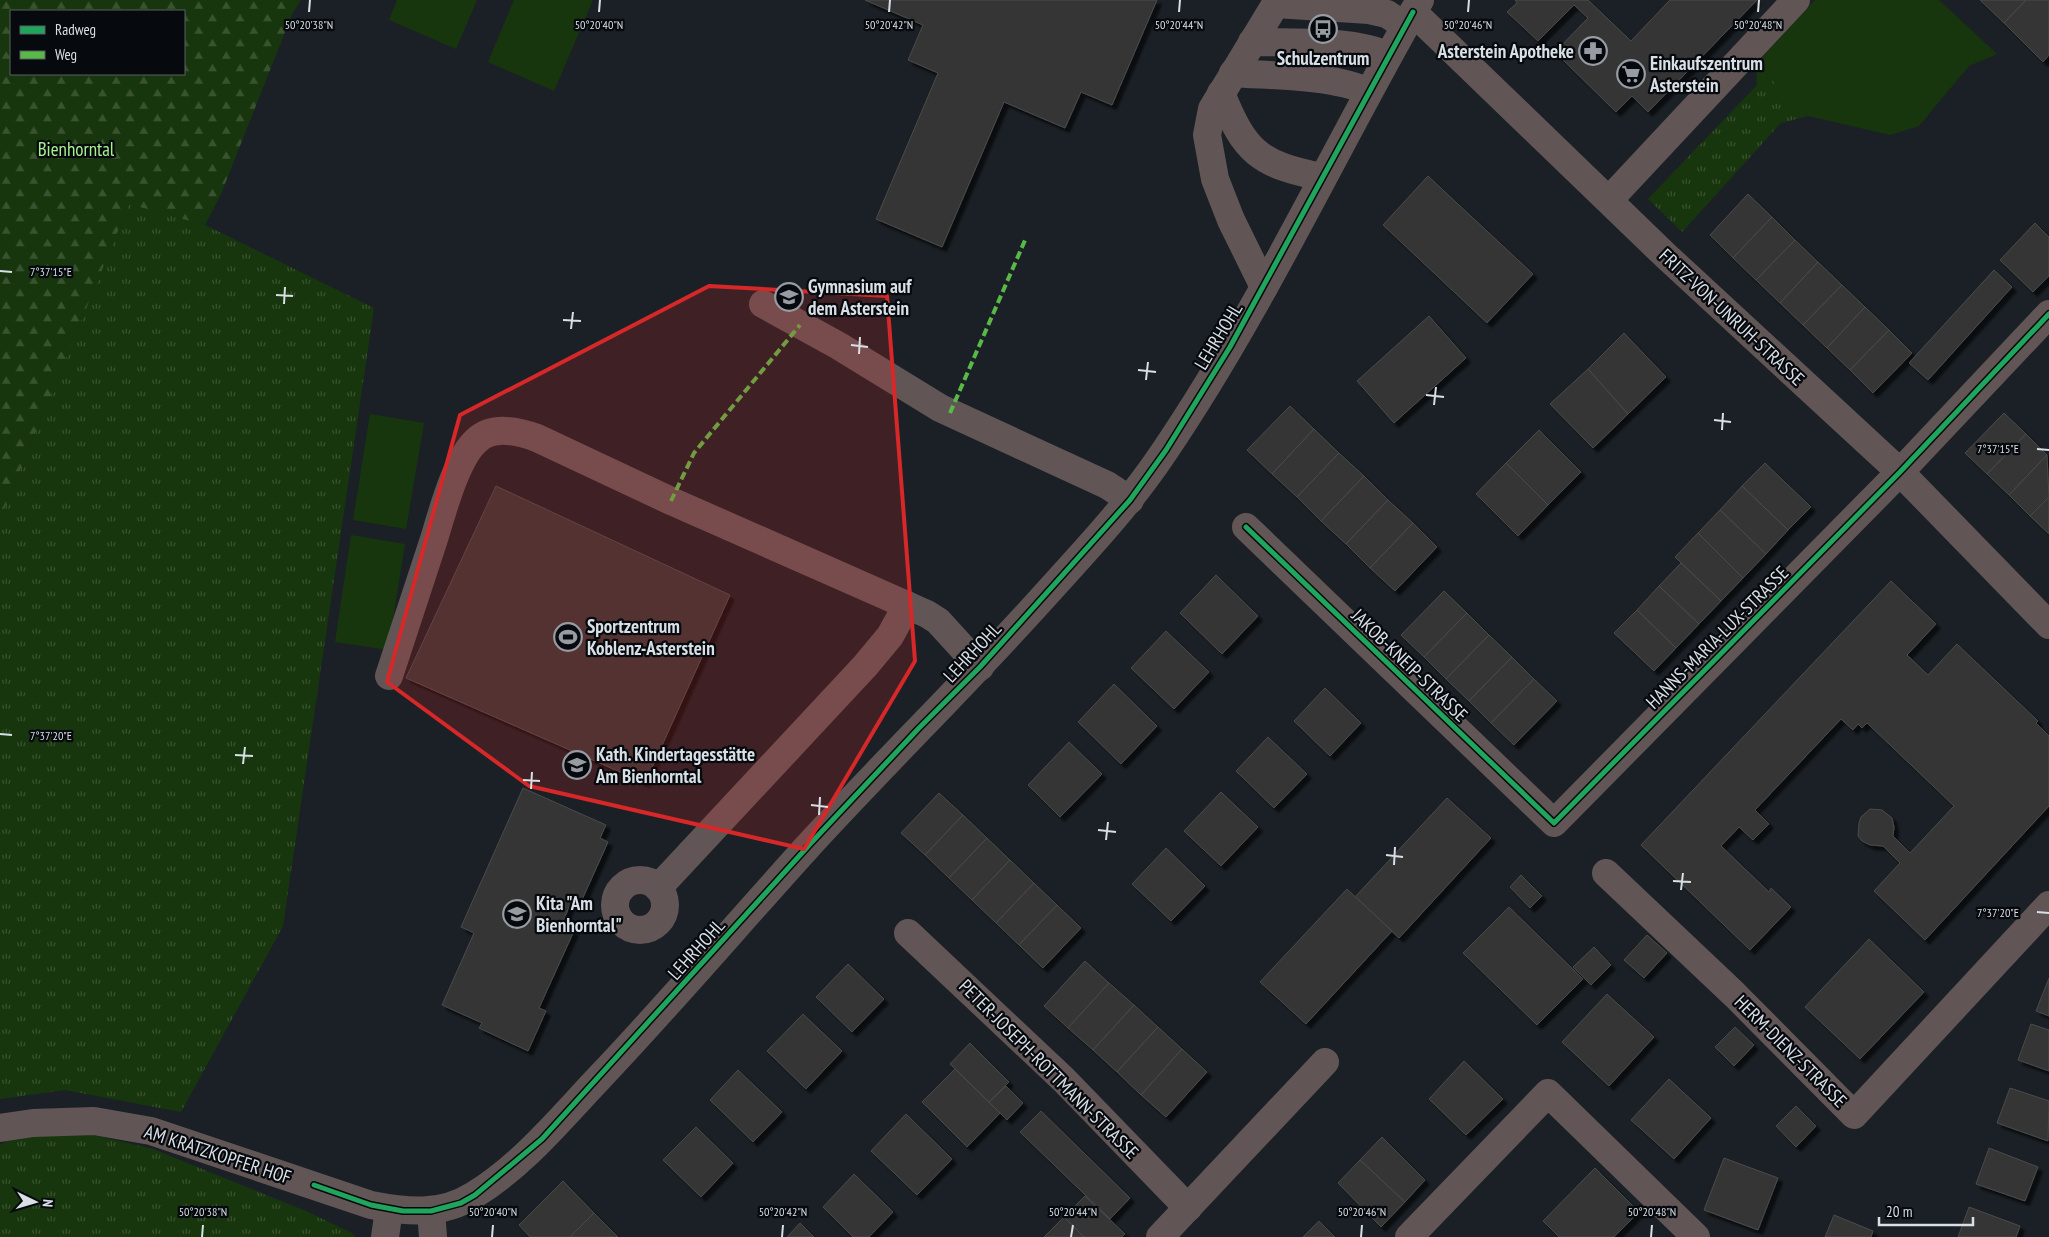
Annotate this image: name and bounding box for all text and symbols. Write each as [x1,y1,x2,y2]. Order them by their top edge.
legend [10,10,185,75]
bus stop icon: Schulzentrum [1308,14,1338,44]
text: 50°20'38"N [285,17,333,32]
text: 50°20'40"N [575,17,623,32]
text: 50°20'42"N [865,17,913,32]
text: 50°20'44"N [1155,17,1203,32]
text: 50°20'46"N [1444,17,1492,32]
text: 50°20'48"N [1734,17,1782,32]
text: Radweg [55,20,96,39]
pharmacy icon: Asterstein Apotheke [1578,36,1608,66]
place label: Asterstein Apotheke [1437,39,1574,63]
text: Weg [55,45,77,64]
place label: Schulzentrum [1277,46,1369,70]
place label: Einkaufszentrum Asterstein [1649,51,1763,97]
supermarket icon: Einkaufszentrum Asterstein [1616,59,1646,89]
park label: Bienhorntal [38,137,115,161]
street label: FRITZ-VON-UNRUH-STRASSE [1654,243,1810,391]
text: 7°37'15"E [30,264,72,279]
place label: Gymnasium auf dem Asterstein [808,274,912,320]
school or university icon: Gymnasium auf dem Asterstein [774,282,804,312]
street label: LEHRHOHL [1189,298,1247,374]
text: 7°37'15"E [1977,441,2019,456]
street label: HANNS-MARIA-LUX-STRASSE [1641,561,1793,713]
street label: JAKOB-KNEIP-STRASSE [1346,603,1473,727]
place label: Sportzentrum Koblenz-Asterstein [587,614,715,660]
street label: LEHRHOHL [938,617,1006,687]
sports icon: Sportzentrum Koblenz-Asterstein [553,622,583,652]
text: 7°37'20"E [30,728,72,743]
place label: Kath. Kindertagesstätte Am Bienhorntal [595,742,755,788]
school or university icon: Kath. Kindertagesstätte Am Bienhorntal [562,750,592,780]
place label: Kita "Am Bienhorntal" [536,891,622,937]
school or university icon: Kita "Am Bienhorntal" [502,899,532,929]
text: 7°37'20"E [1977,905,2019,920]
street label: LEHRHOHL [662,913,730,985]
street label: PETER-JOSEPH-ROTTMANN-STRASSE [954,974,1144,1164]
street label: HERM-DIENZ-STRASSE [1730,990,1852,1112]
street label: AM KRATZKOPFER HOF [142,1119,295,1189]
north arrow [10,1177,60,1227]
scale bar [1879,1194,1973,1226]
text: N [39,1199,57,1208]
text: 20 m [1886,1202,1912,1221]
text: 50°20'38"N [179,1204,227,1219]
text: 50°20'40"N [469,1204,517,1219]
text: 50°20'42"N [759,1204,807,1219]
text: 50°20'44"N [1049,1204,1097,1219]
text: 50°20'46"N [1338,1204,1386,1219]
text: 50°20'48"N [1628,1204,1676,1219]

